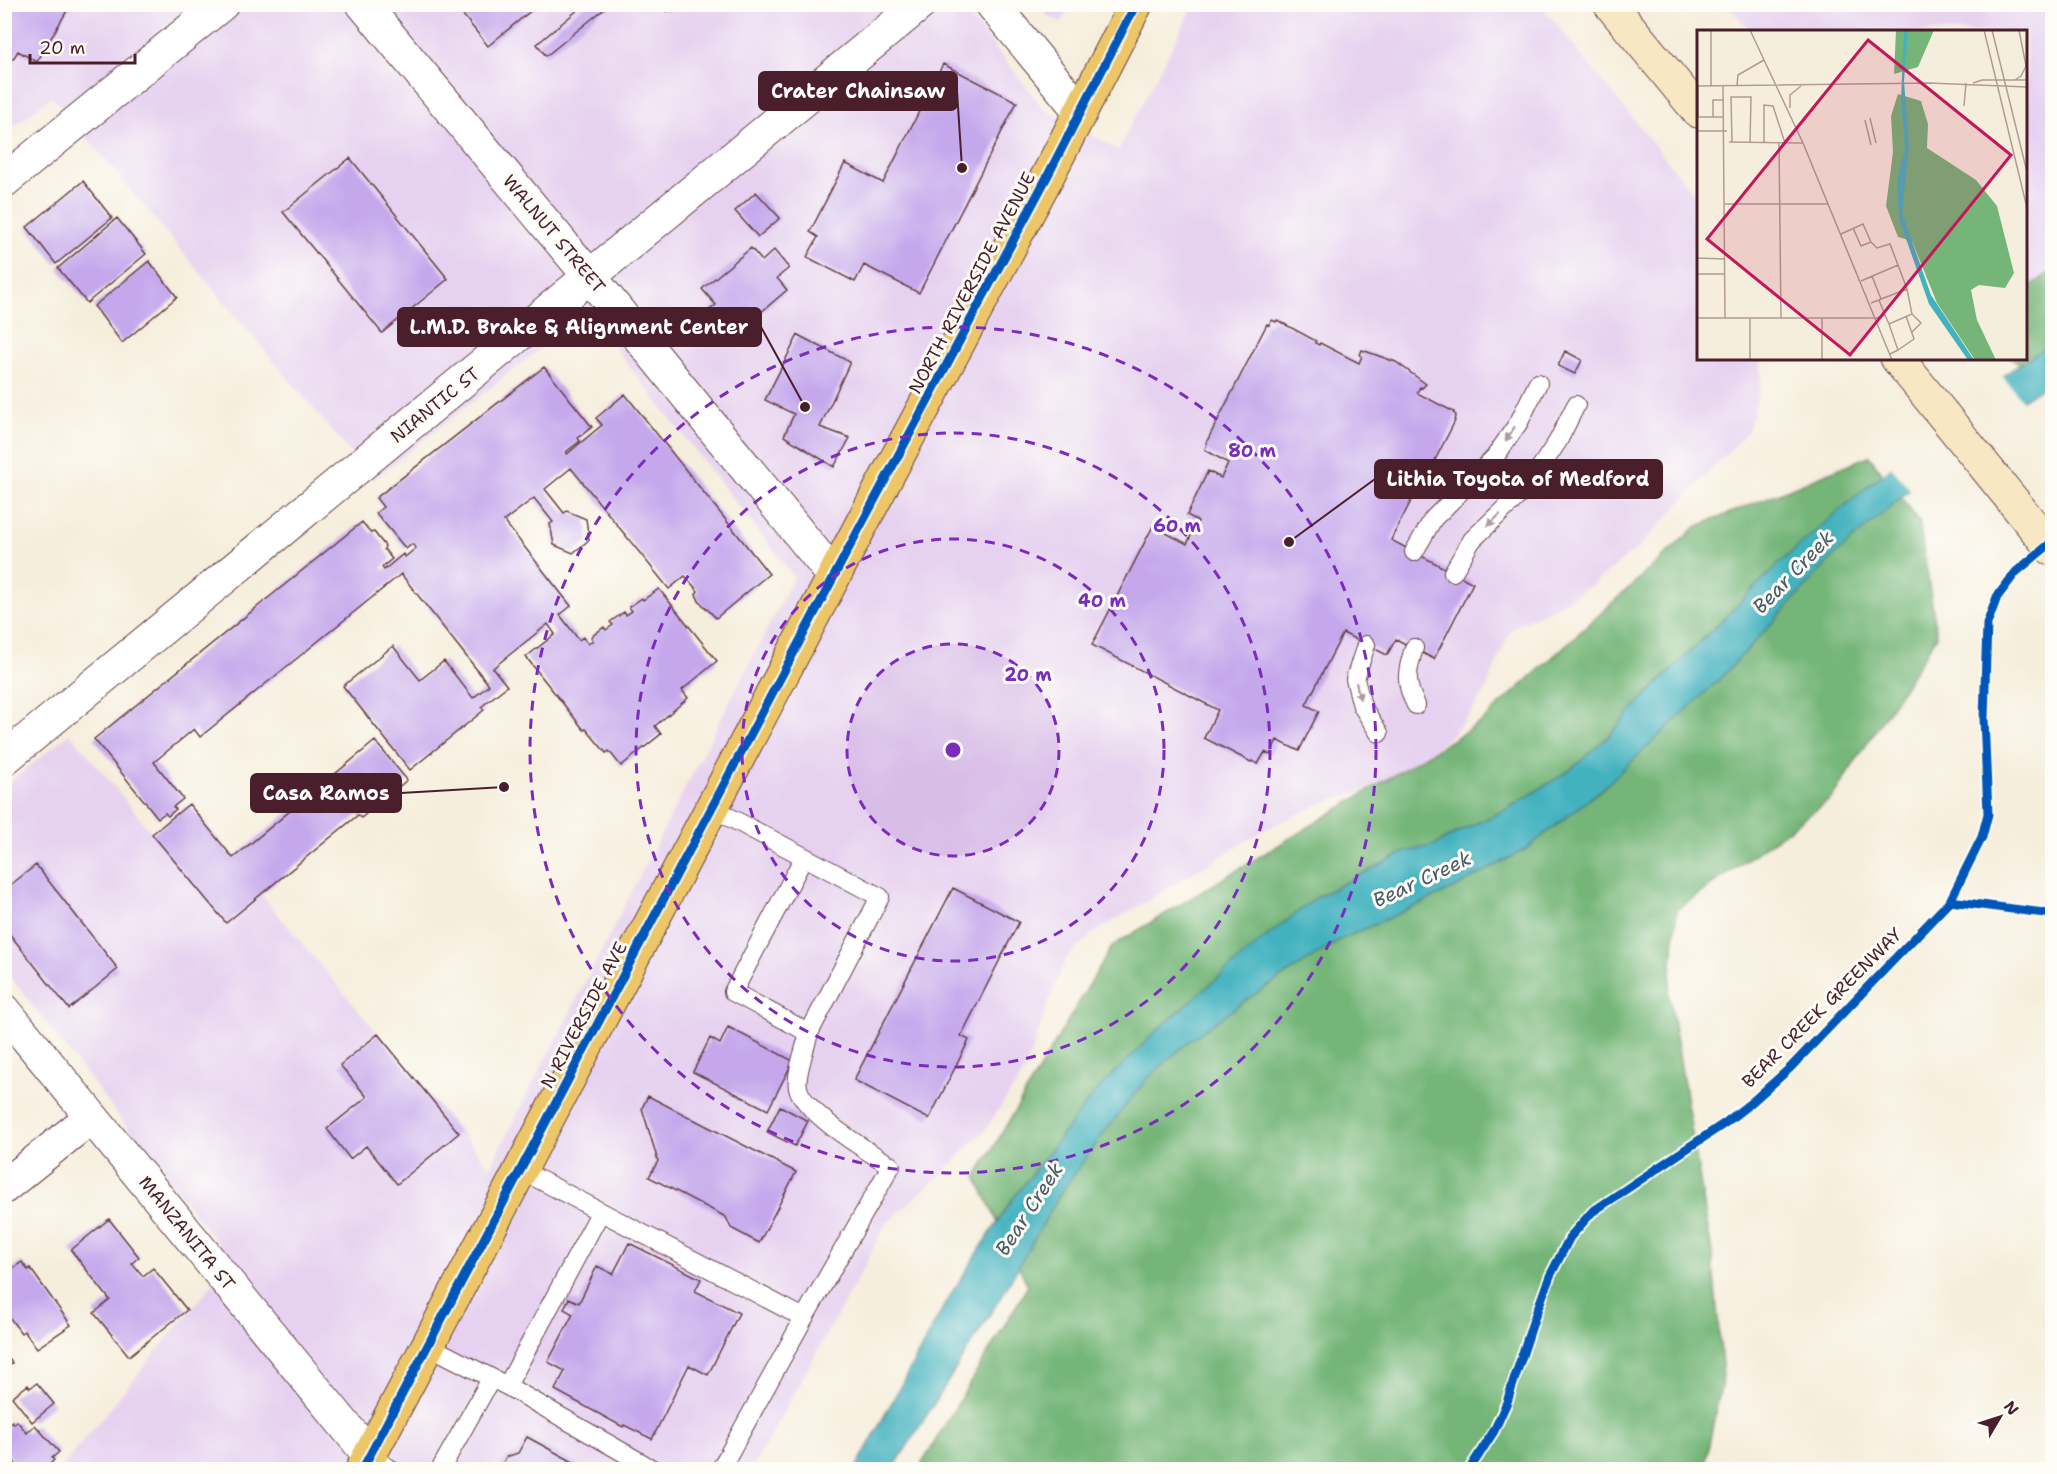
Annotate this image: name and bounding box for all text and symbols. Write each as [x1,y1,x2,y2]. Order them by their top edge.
scale bar [30,27,135,65]
inset map [1697,30,2027,360]
text: 20 m [39,36,85,60]
callout: Crater Chainsaw [759,72,957,110]
text: Crater Chainsaw [771,78,945,104]
street label: NORTH RIVERSIDE AVENUE [903,168,1041,398]
street label: WALNUT STREET [497,170,611,298]
callout: L.M.D. Brake & Alignment Center [398,308,761,346]
text: L.M.D. Brake & Alignment Center [410,314,749,340]
street label: NIANTIC ST [385,362,485,448]
one-way arrow [1505,426,1516,442]
text: 80 m [1228,439,1276,463]
callout: Lithia Toyota of Medford [1375,460,1662,498]
text: Lithia Toyota of Medford [1387,466,1650,492]
one-way arrow [1486,513,1501,527]
text: 60 m [1153,514,1201,538]
water label: Bear Creek [1747,524,1840,619]
text: 40 m [1078,589,1126,613]
text: 20 m [1004,663,1052,687]
one-way arrow [1354,681,1363,700]
centre of rings [943,740,963,760]
callout: Casa Ramos [251,774,401,812]
text: Casa Ramos [263,780,389,806]
water label: Bear Creek [1368,845,1476,913]
street label: BEAR CREEK GREENWAY [1737,923,1907,1093]
street label: N RIVERSIDE AVE [535,937,633,1093]
water label: Bear Creek [989,1157,1069,1261]
street label: MANZANITA ST [133,1171,241,1295]
north arrow [1970,1387,2030,1447]
text: N [1999,1396,2023,1419]

